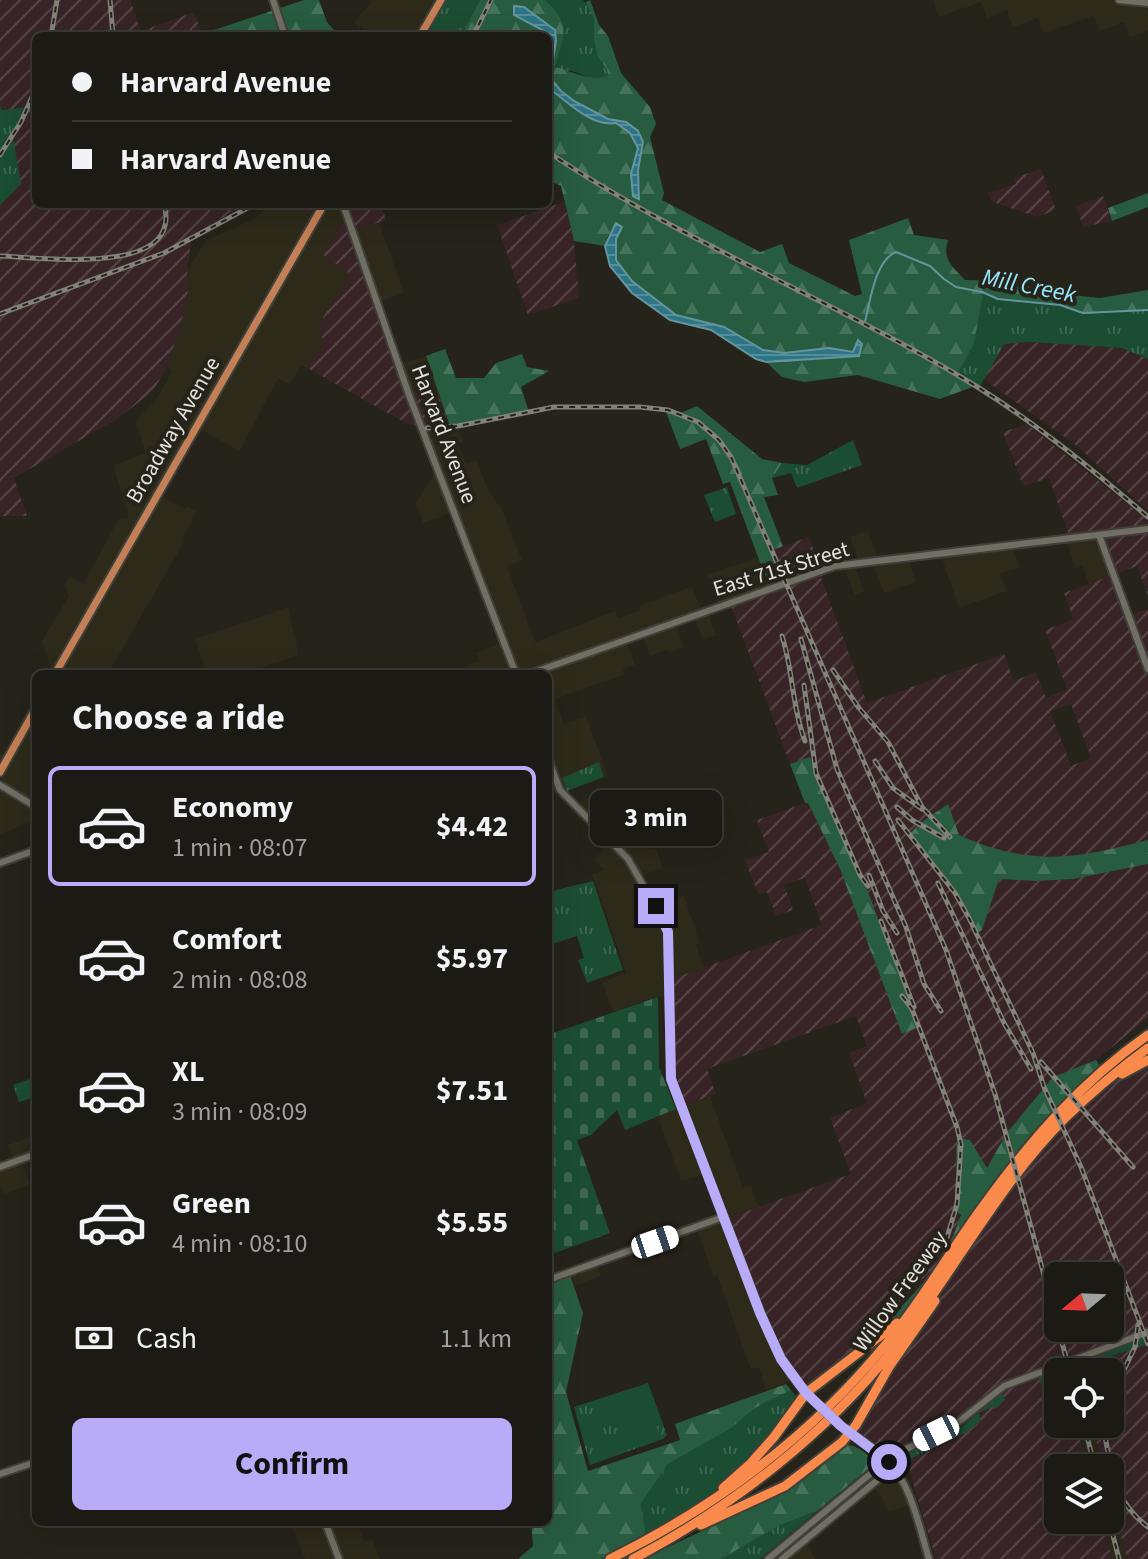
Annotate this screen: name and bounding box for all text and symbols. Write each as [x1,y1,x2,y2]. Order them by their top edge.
text: Harvard Avenue [120,61,331,104]
text: Harvard Avenue [120,138,331,181]
water label: Mill Creek [979,260,1079,312]
street label: Broadway Avenue [118,351,228,509]
street label: Harvard Avenue [403,360,485,508]
street label: East 71st Street [709,533,854,605]
text: Choose a ride [72,692,285,743]
text: Economy [172,786,293,829]
icon: car [76,790,148,862]
callout: 3 min [590,790,722,846]
text: 3 min [624,799,688,836]
text: $4.42 [436,805,508,848]
text: 1 min · 08:07 [172,829,307,866]
route end [638,888,674,924]
text: Comfort [172,918,282,961]
icon: car [76,922,148,994]
text: $5.97 [436,937,508,980]
text: 2 min · 08:08 [172,961,307,998]
text: XL [172,1050,205,1093]
icon: car [76,1054,148,1126]
text: $7.51 [436,1069,508,1112]
text: 3 min · 08:09 [172,1093,307,1130]
text: Green [172,1182,251,1225]
icon: car [76,1186,148,1258]
text: $5.55 [436,1201,508,1244]
car [628,1223,682,1261]
street label: Willow Freeway [845,1223,955,1358]
text: 4 min · 08:10 [172,1225,307,1262]
north arrow [1044,1262,1124,1342]
map controls [1044,1262,1124,1534]
icon: cash [72,1316,116,1360]
text: Cash [136,1317,197,1360]
text: 1.1 km [440,1320,512,1357]
button: locate [1044,1358,1124,1438]
car [909,1412,963,1454]
button: Confirm [72,1418,512,1510]
route start [871,1444,907,1480]
button: layers [1044,1454,1124,1534]

